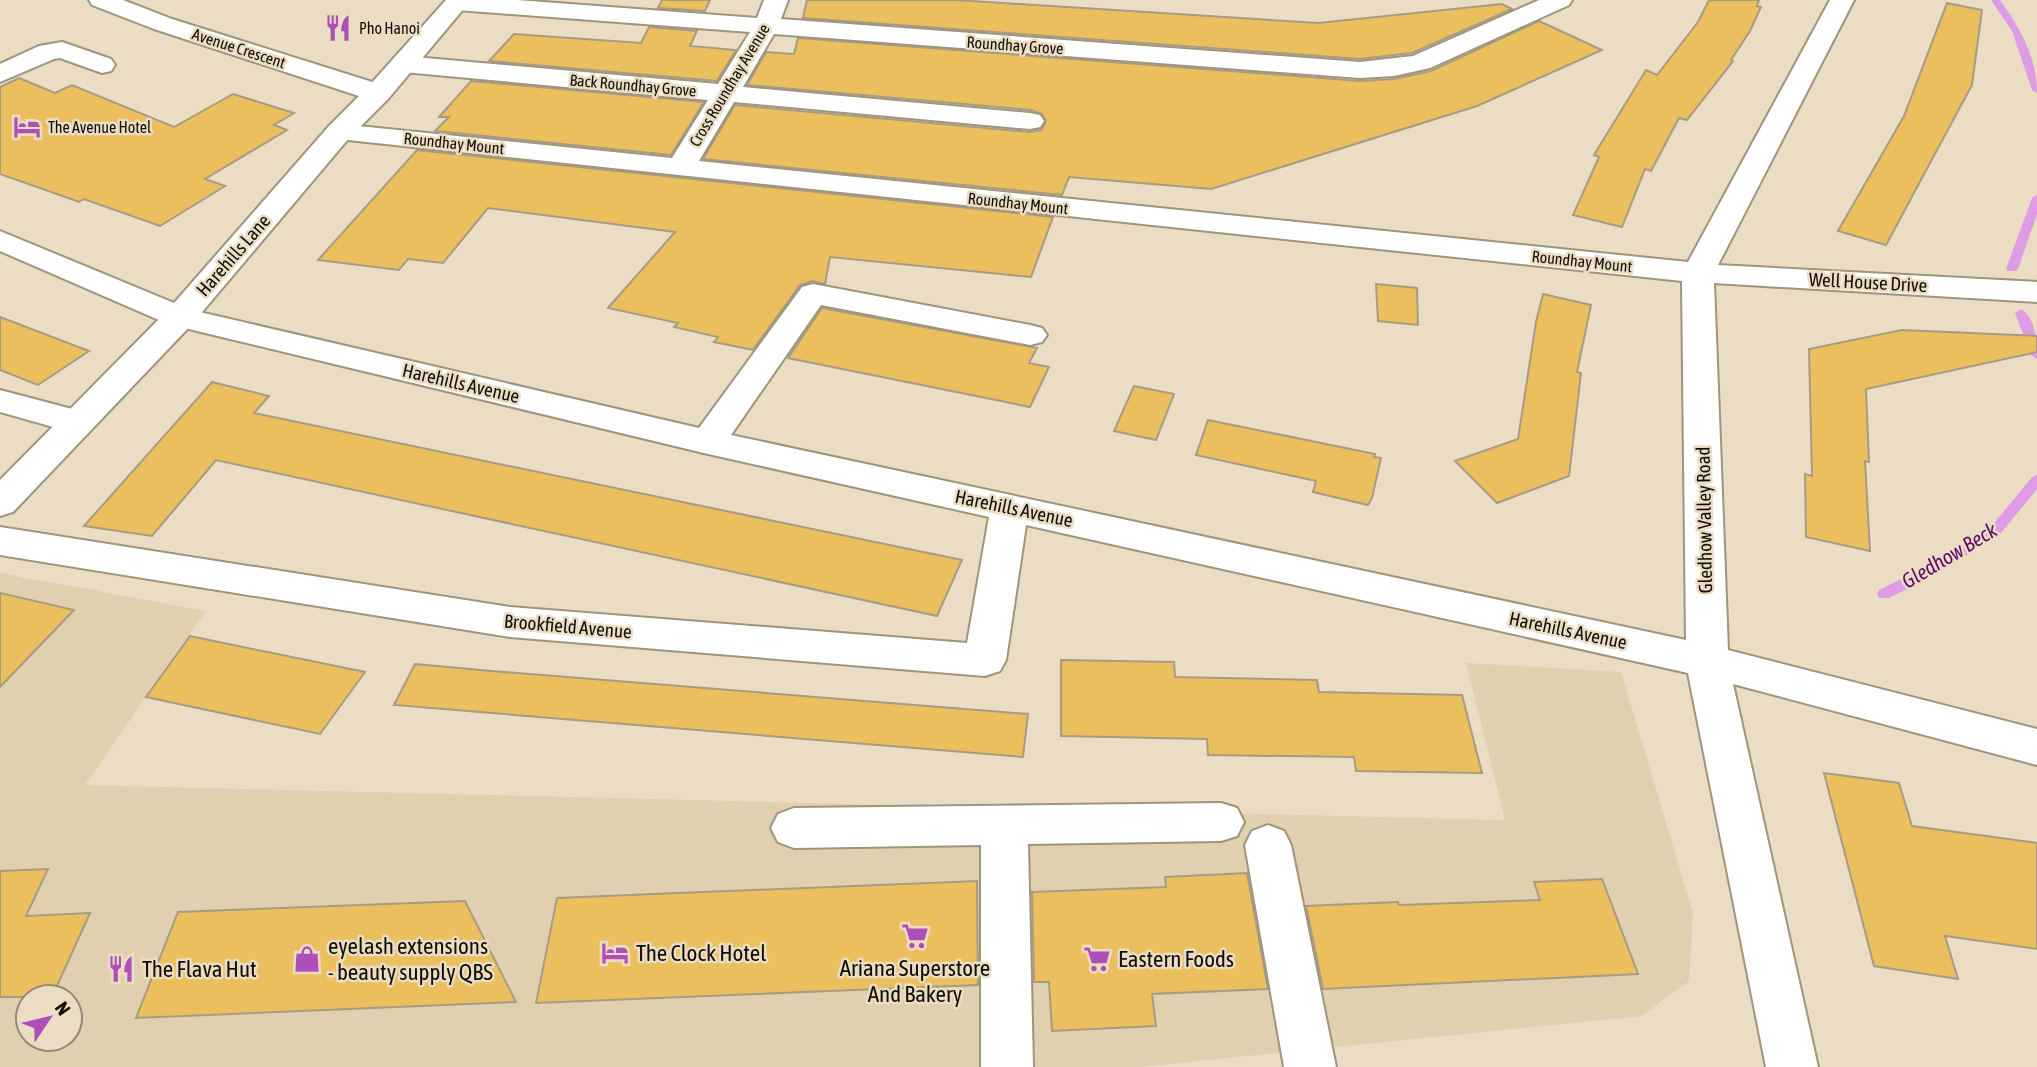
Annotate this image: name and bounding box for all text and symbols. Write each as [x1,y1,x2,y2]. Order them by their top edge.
restaurant icon: Pho Hanoi [323,13,353,43]
place label: Pho Hanoi [359,19,420,37]
street label: Cross Roundhay Avenue [685,20,774,150]
street label: Avenue Crescent [190,24,288,72]
street label: Roundhay Grove [966,33,1064,58]
street label: Back Roundhay Grove [569,70,697,100]
hotel icon: The Avenue Hotel [12,112,42,142]
place label: The Avenue Hotel [48,118,152,136]
street label: Roundhay Mount [403,129,506,158]
street label: Roundhay Mount [967,189,1070,218]
street label: Harehills Lane [192,210,274,300]
street label: Roundhay Mount [1531,247,1634,276]
street label: Well House Drive [1808,268,1928,296]
street label: Harehills Avenue [400,359,522,407]
street label: Gledhow Valley Road [1692,446,1716,594]
street label: Harehills Avenue [953,485,1075,531]
water label: Gledhow Beck [1897,517,2002,593]
street label: Harehills Avenue [1507,607,1629,653]
street label: Brookfield Avenue [503,609,633,643]
supermarket icon: Ariana Superstore And Bakery [900,921,930,951]
place label: eyelash extensions - beauty supply QBS [328,933,493,985]
hotel icon: The Clock Hotel [600,938,630,968]
place label: The Clock Hotel [636,940,766,966]
shop icon: eyelash extensions - beauty supply QBS [292,944,322,974]
supermarket icon: Eastern Foods [1082,944,1112,974]
place label: Eastern Foods [1118,946,1234,972]
restaurant icon: The Flava Hut [106,954,136,984]
place label: Ariana Superstore And Bakery [840,955,990,1007]
place label: The Flava Hut [142,956,257,982]
north arrow [14,983,84,1053]
text: N [51,997,75,1019]

